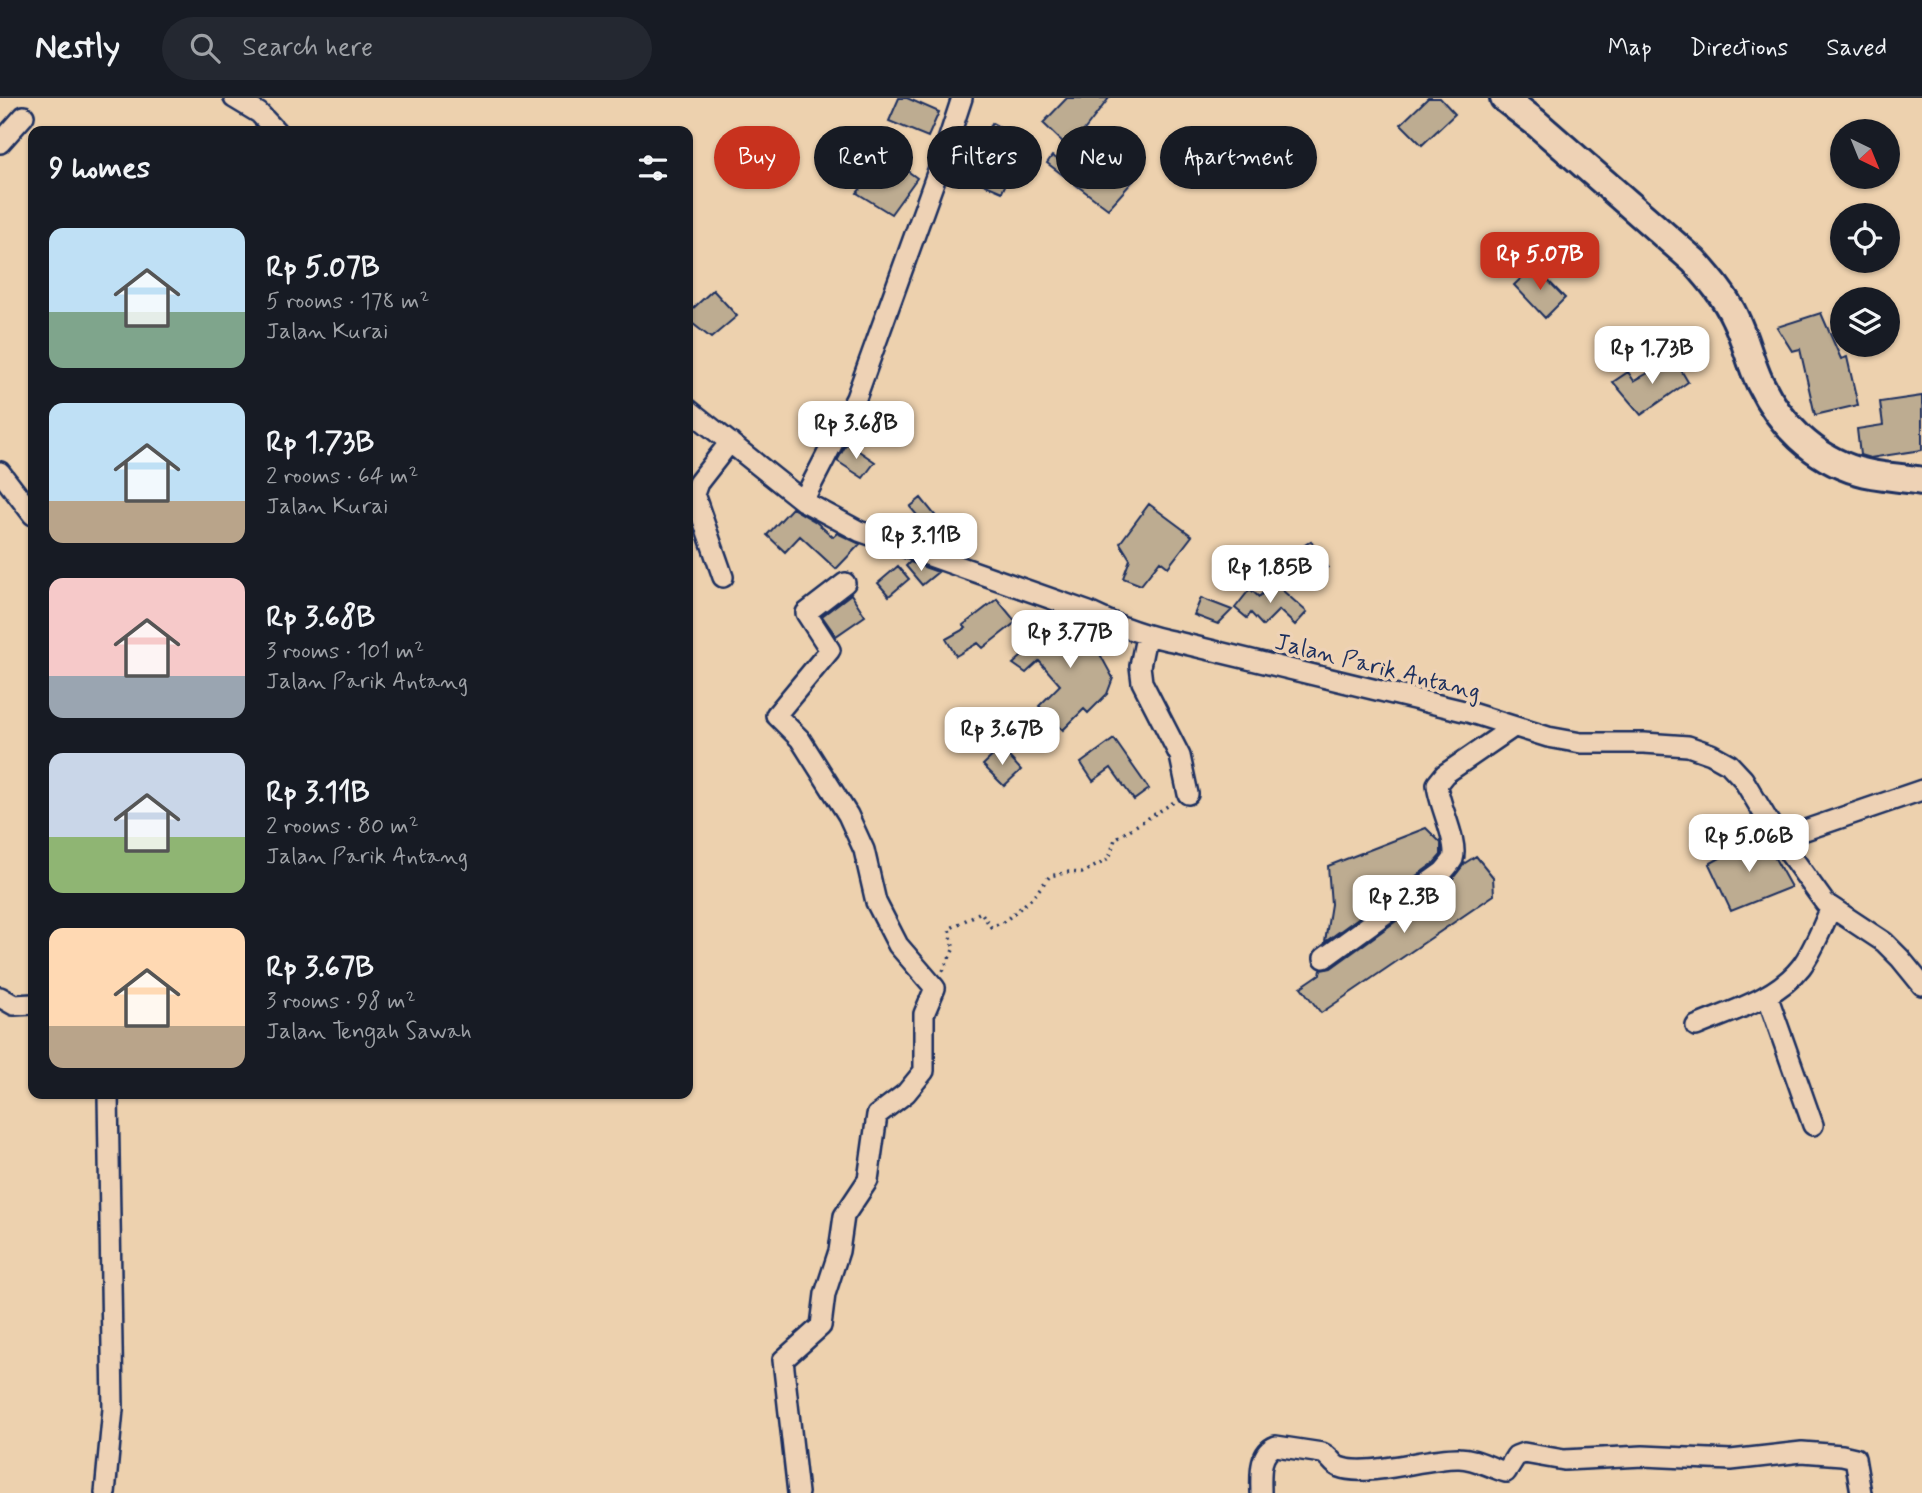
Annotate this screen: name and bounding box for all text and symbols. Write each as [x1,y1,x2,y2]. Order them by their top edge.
search box [162,17,652,80]
text: Nestly [35,26,120,70]
icon: search [186,29,224,67]
text: Search here [242,31,373,65]
text: Map [1608,33,1652,64]
text: Directions [1690,33,1788,64]
text: Saved [1826,33,1887,64]
north arrow [1830,119,1900,189]
map controls [1830,119,1900,357]
chip: Buy [714,126,800,189]
chip: Rent [814,126,913,189]
chip: Filters [927,126,1042,189]
chip: New [1056,126,1146,189]
chip: Apartment [1160,126,1317,189]
text: 9 homes [49,149,150,188]
icon: filters [634,149,672,187]
button: locate [1830,203,1900,273]
pin: Rp 5.07B [1468,232,1612,292]
text: Rp 5.07B [1496,240,1584,270]
text: Rp 5.07B [266,248,380,287]
icon: home [105,256,189,340]
text: 5 rooms · 178 m² [266,287,429,317]
button: layers [1830,287,1900,357]
text: Jalan Kurai [266,317,388,347]
pin: Rp 1.73B [1580,327,1724,386]
text: Rp 1.73B [1610,334,1694,364]
pin: Rp 3.68B [784,402,928,461]
text: Rp 3.68B [814,409,898,439]
text: Rp 1.73B [266,423,374,462]
icon: home [105,431,189,515]
text: 2 rooms · 64 m² [266,462,418,492]
text: Jalan Kurai [266,492,388,522]
pin: Rp 3.11B [849,514,993,573]
text: Rp 3.11B [881,521,961,551]
pin: Rp 1.85B [1198,546,1342,605]
text: Rp 1.85B [1228,553,1312,583]
text: Rp 3.68B [266,598,375,637]
icon: home [105,606,189,690]
pin: Rp 3.77B [998,610,1142,670]
text: Rp 3.77B [1028,618,1112,648]
street label: Jalan Parik Antang [1272,627,1484,708]
text: 3 rooms · 101 m² [266,637,424,667]
text: Jalan Parik Antang [266,667,468,697]
pin: Rp 3.67B [930,708,1074,767]
text: Rp 3.67B [961,715,1043,745]
text: Rp 3.11B [266,773,370,812]
icon: home [105,781,189,865]
text: 2 rooms · 80 m² [266,812,419,842]
pin: Rp 5.06B [1677,814,1821,874]
text: Rp 5.06B [1705,822,1793,852]
text: Jalan Parik Antang [266,842,468,872]
pin: Rp 2.3B [1339,876,1469,935]
text: Rp 2.3B [1369,883,1439,913]
text: Rp 3.67B [266,948,374,987]
icon: home [105,956,189,1040]
text: 3 rooms · 98 m² [266,987,416,1017]
text: Jalan Tengah Sawah [266,1017,472,1047]

